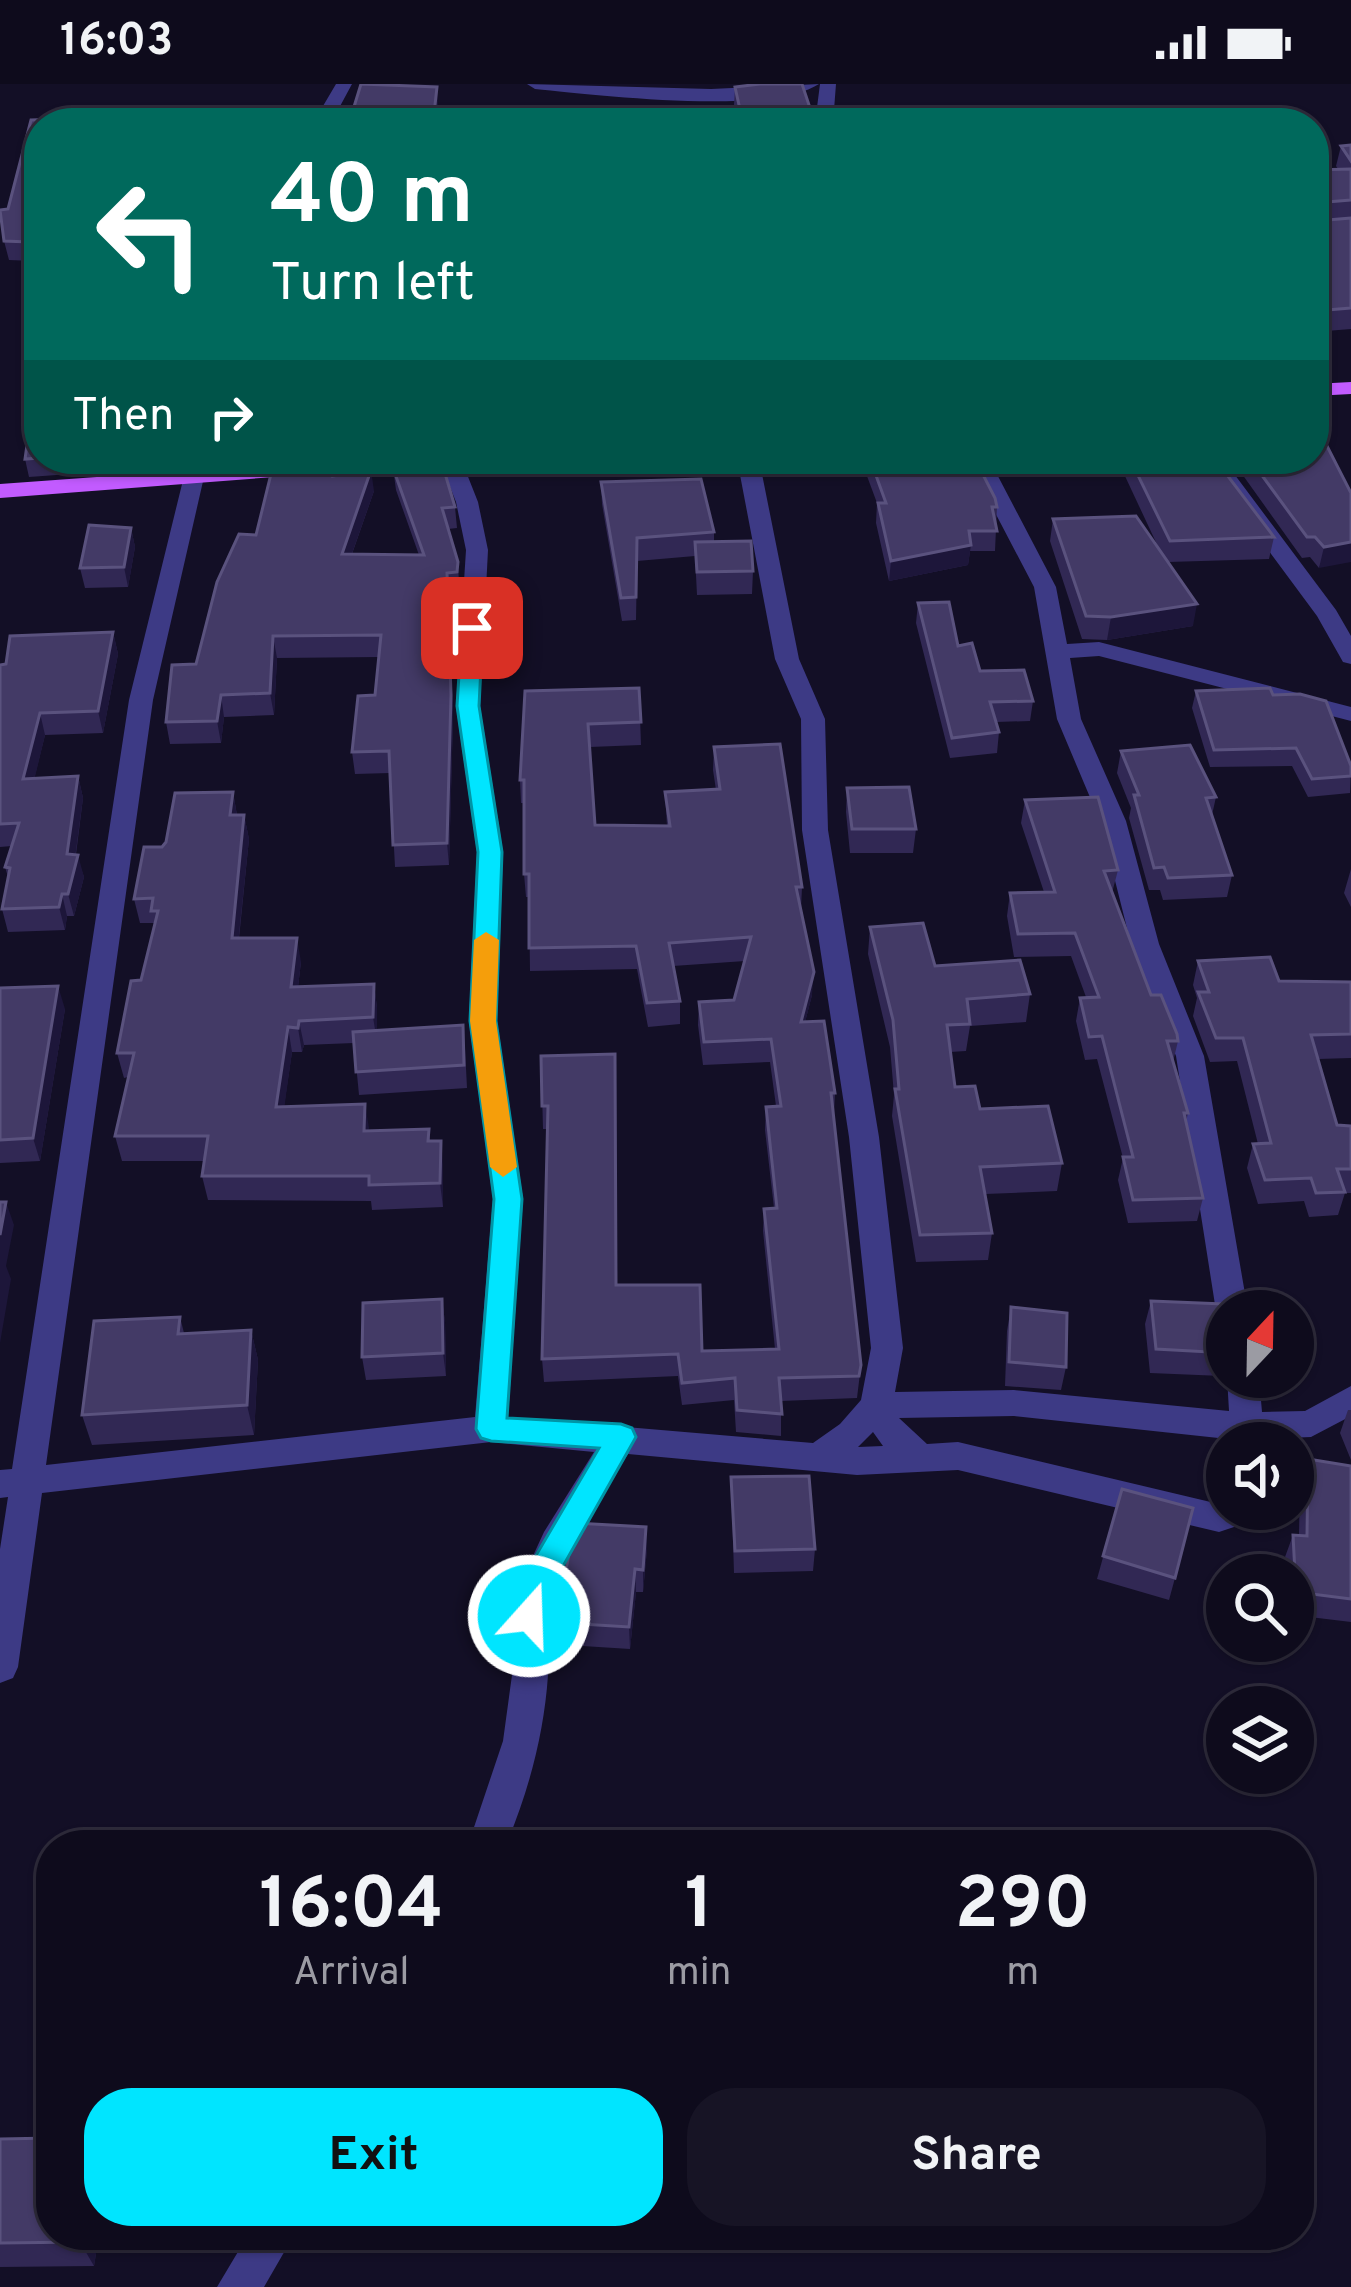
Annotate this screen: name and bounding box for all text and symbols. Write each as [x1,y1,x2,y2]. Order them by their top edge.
text: 16:03 [60,14,173,71]
text: 40 m [270,147,474,253]
icon: left [72,156,228,312]
text: Turn left [270,251,475,320]
icon: right [198,384,264,450]
text: Then [72,389,174,446]
pin [421,577,523,679]
icon: arrive [439,595,505,661]
north arrow [1206,1290,1314,1398]
map controls [1206,1290,1314,1794]
button: sound [1206,1422,1314,1530]
position arrow [466,1553,592,1679]
button: search [1206,1554,1314,1662]
button: layers [1206,1686,1314,1794]
text: 16:04 [259,1862,443,1954]
text: 1 [685,1862,714,1954]
text: 290 [955,1862,1091,1954]
text: Arrival [293,1950,409,1999]
text: min [667,1950,732,1999]
text: m [1006,1950,1039,1999]
button: Exit [84,2088,663,2226]
button: Share [687,2088,1266,2226]

